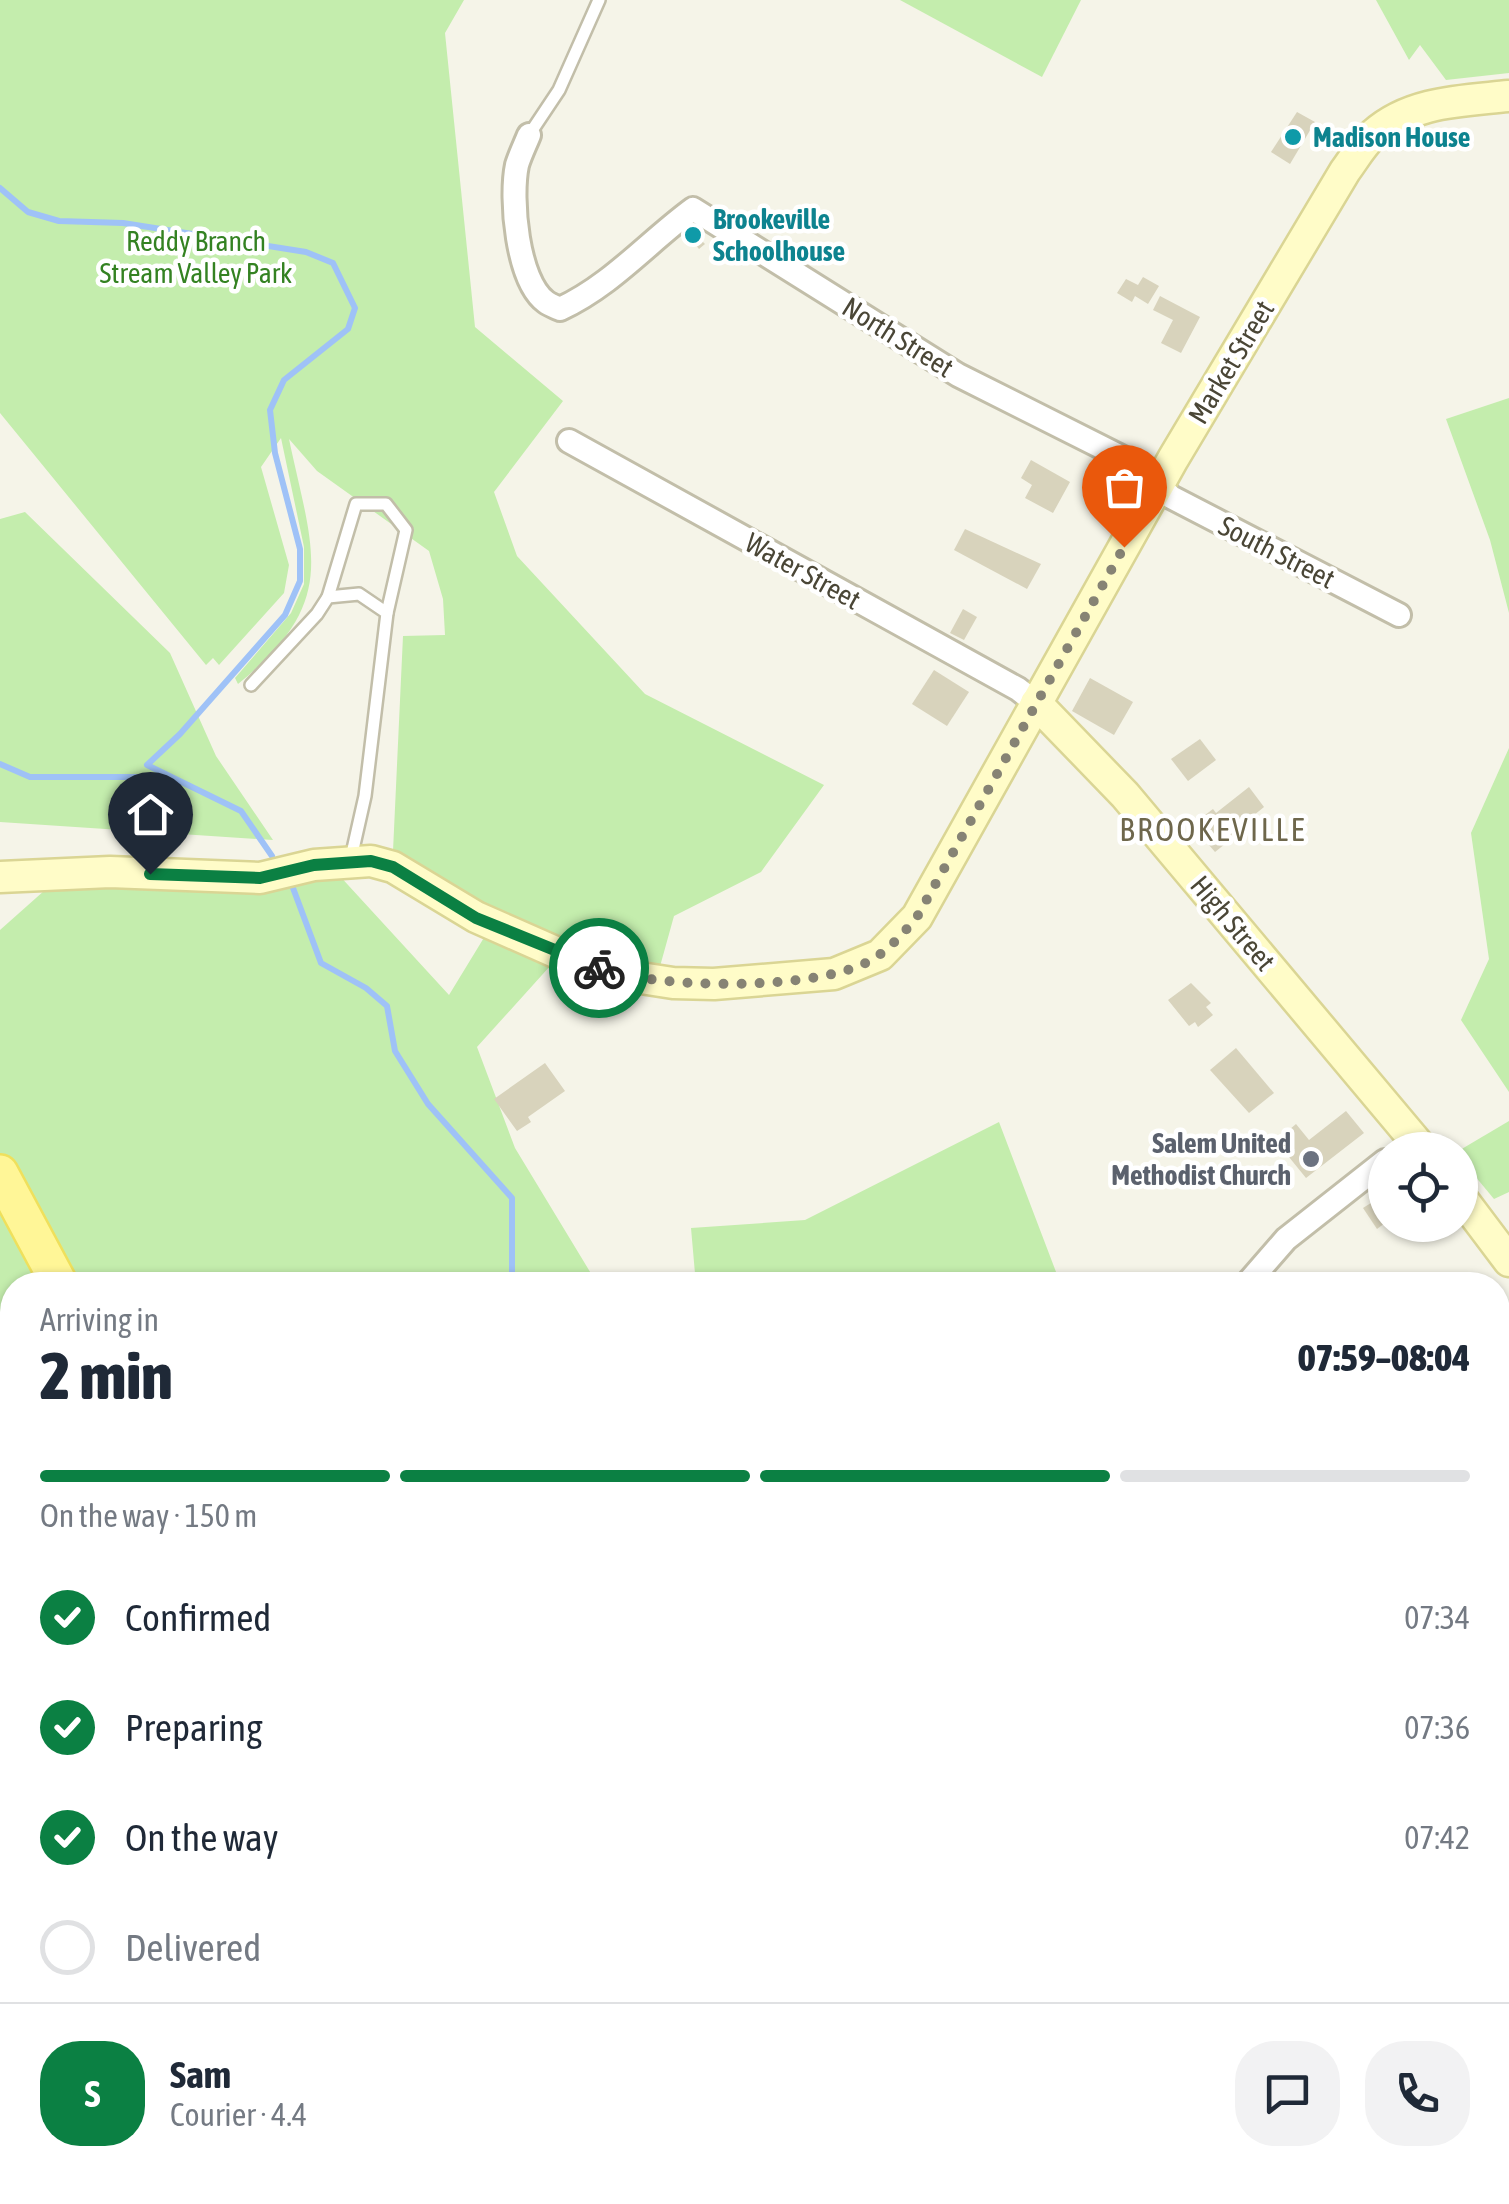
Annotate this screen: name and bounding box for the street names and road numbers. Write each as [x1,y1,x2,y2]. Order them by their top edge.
street label: North Street [837,290,959,384]
street label: Market Street [1182,295,1280,429]
street label: South Street [1214,509,1340,595]
street label: Water Street [740,526,866,616]
street label: High Street [1184,869,1282,977]

